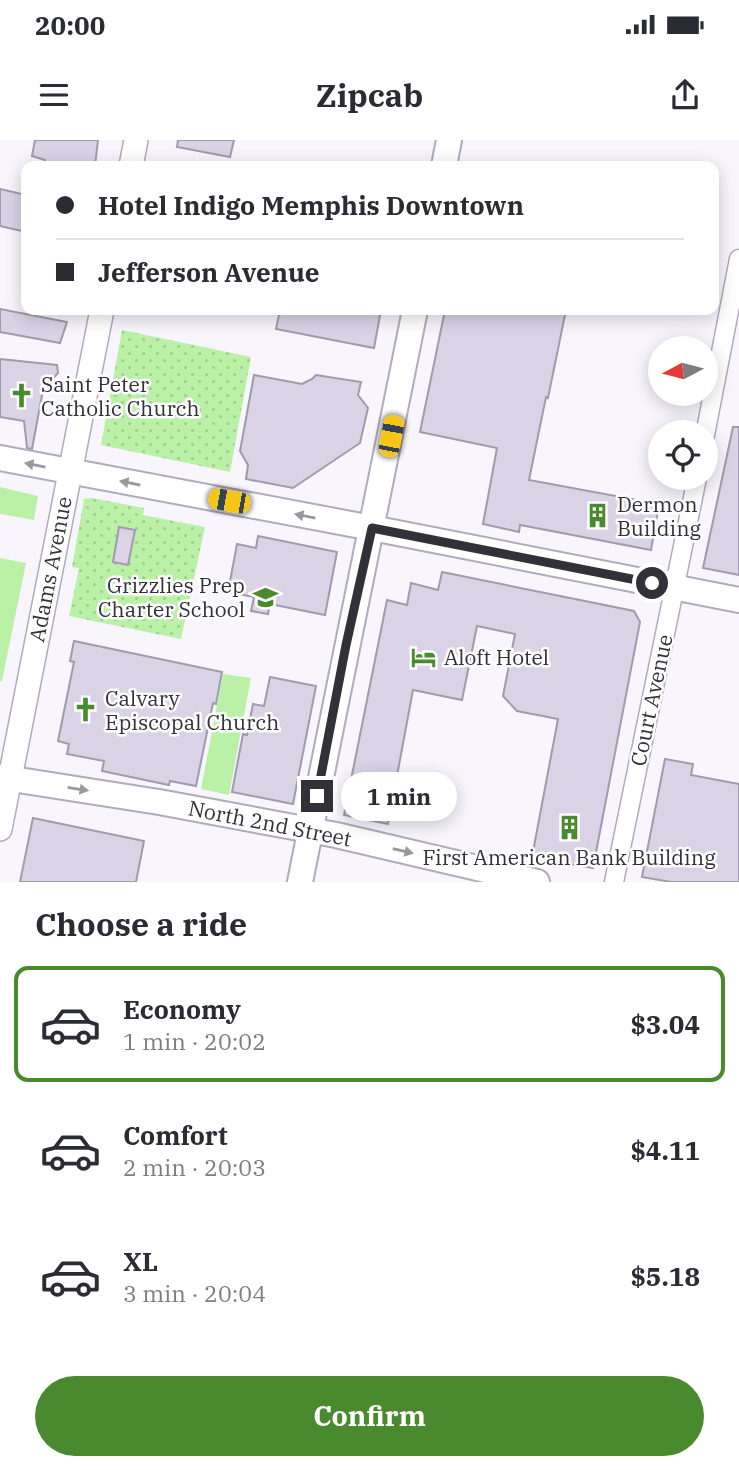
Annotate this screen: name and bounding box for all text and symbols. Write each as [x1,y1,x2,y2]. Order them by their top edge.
text: 20:00 [35,8,105,42]
text: Zipcab [316,74,423,116]
icon: menu [35,76,73,114]
icon: share [666,76,704,114]
text: Hotel Indigo Memphis Downtown [98,188,524,222]
text: Jefferson Avenue [98,255,319,289]
north arrow [648,336,718,406]
map controls [648,336,718,490]
place label: Saint Peter Catholic Church [41,370,200,422]
church icon: Saint Peter Catholic Church [7,382,35,410]
car [377,413,406,459]
button: locate [648,420,718,490]
one-way arrow [24,459,46,470]
one-way arrow [119,477,141,488]
car [207,487,252,515]
place label: Dermon Building [617,490,702,542]
street label: Adams Avenue [22,494,78,644]
building icon: Dermon Building [583,502,611,530]
one-way arrow [294,510,316,521]
route start [636,567,668,599]
place label: Grizzlies Prep Charter School [98,571,245,623]
school or university icon: Grizzlies Prep Charter School [251,583,279,611]
street label: Court Avenue [623,632,679,768]
hotel icon: Aloft Hotel [410,643,438,671]
place label: Aloft Hotel [444,643,549,671]
place label: Calvary Episcopal Church [105,684,279,736]
church icon: Calvary Episcopal Church [71,696,99,724]
callout: 1 min [342,772,457,820]
route end [301,780,333,812]
text: 1 min [367,781,431,811]
one-way arrow [67,784,89,795]
street label: North 2nd Street [186,793,354,853]
building icon: First American Bank Building [555,814,583,842]
place label: First American Bank Building [422,843,716,871]
one-way arrow [392,846,414,857]
text: Choose a ride [35,903,247,945]
text: Economy [123,992,241,1026]
icon: car [39,993,102,1056]
text: $3.04 [630,1007,700,1041]
text: 1 min · 20:02 [123,1026,266,1056]
text: Comfort [123,1118,228,1152]
icon: car [39,1119,102,1182]
text: $4.11 [630,1133,700,1167]
text: 2 min · 20:03 [123,1152,266,1182]
text: XL [123,1244,158,1278]
icon: car [39,1245,102,1308]
text: $5.18 [630,1259,700,1293]
text: 3 min · 20:04 [123,1278,266,1308]
button: Confirm [35,1376,704,1456]

